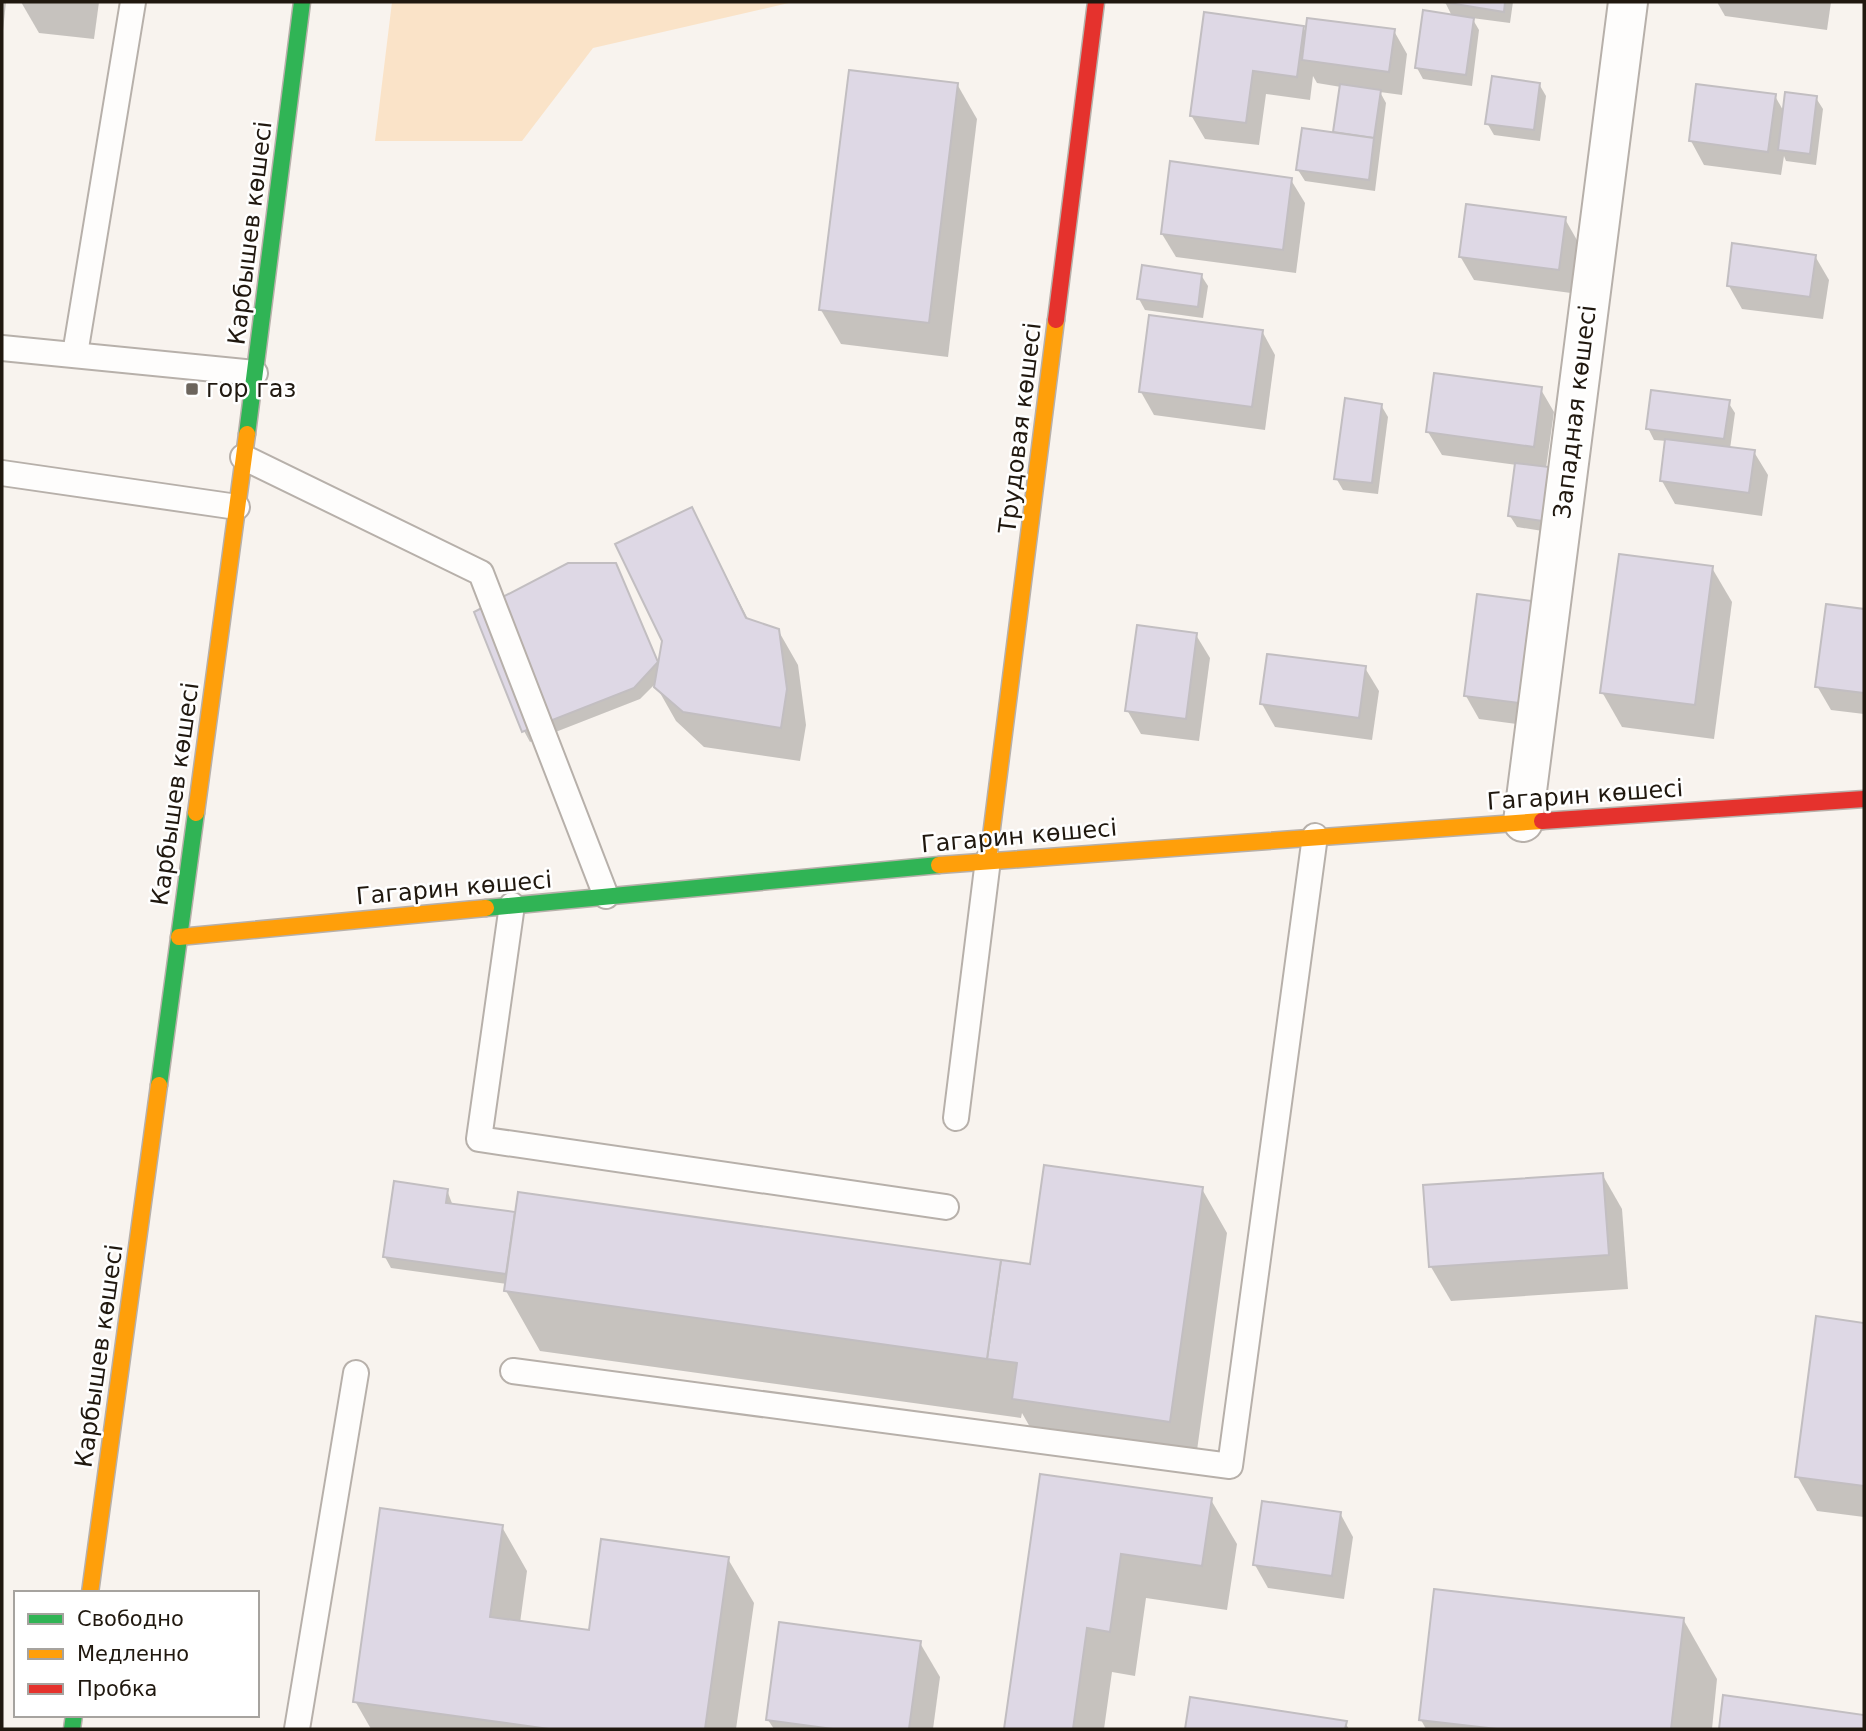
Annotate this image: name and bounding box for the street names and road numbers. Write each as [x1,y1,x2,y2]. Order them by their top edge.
street label: Карбышев көшесі [222,120,278,346]
street label: Западная көшесі [1548,303,1602,521]
street label: Трудовая көшесі [993,321,1047,536]
street label: Карбышев көшесі [145,681,205,907]
street label: Гагарин көшесі [1486,774,1684,816]
street label: Гагарин көшесі [920,813,1118,859]
street label: Гагарин көшесі [355,865,553,911]
street label: Карбышев көшесі [69,1243,129,1469]

